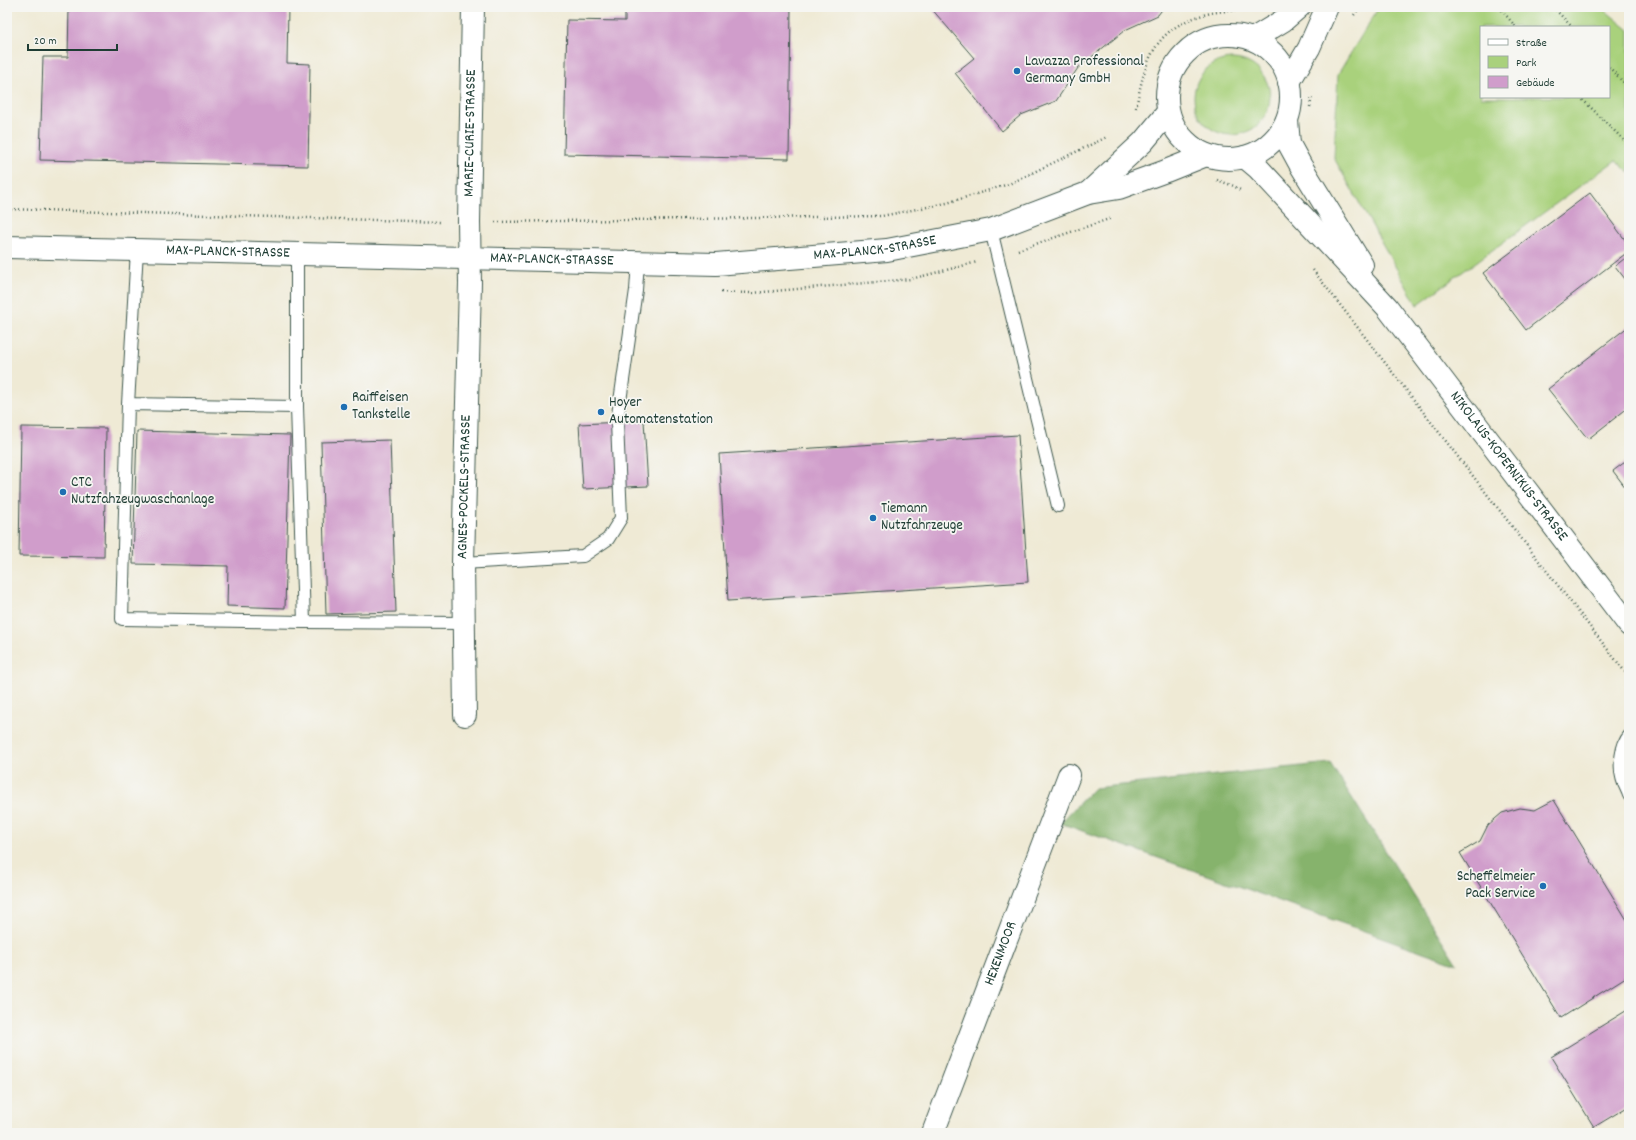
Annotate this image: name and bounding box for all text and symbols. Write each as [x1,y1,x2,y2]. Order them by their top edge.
scale bar [28,26,117,52]
legend [1480,26,1610,98]
text: 20 m [34,33,57,50]
text: Straße [1516,35,1547,52]
place label: Lavazza Professional Germany GmbH [1025,51,1144,90]
text: Park [1516,55,1537,72]
marker: Lavazza Professional Germany GmbH [1012,66,1022,76]
street label: MARIE-CURIE-STRASSE [458,69,483,197]
text: Gebäude [1516,75,1555,92]
street label: MAX-PLANCK-STRASSE [813,230,938,267]
street label: MAX-PLANCK-STRASSE [166,240,290,265]
street label: MAX-PLANCK-STRASSE [490,248,614,273]
place label: Raiffeisen Tankstelle [352,387,411,426]
street label: NIKOLAUS-KOPERNIKUS-STRASSE [1444,387,1573,546]
place label: Hoyer Automatenstation [609,392,713,431]
marker: Raiffeisen Tankstelle [339,402,349,412]
marker: Hoyer Automatenstation [596,407,606,417]
street label: AGNES-POCKELS-STRASSE [452,414,478,560]
place label: CTC Nutzfahzeugwaschanlage [71,472,215,511]
marker: CTC Nutzfahzeugwaschanlage [58,487,68,497]
place label: Tiemann Nutzfahrzeuge [881,498,963,537]
marker: Tiemann Nutzfahrzeuge [868,513,878,523]
place label: Scheffelmeier Pack Service [1457,866,1535,905]
marker: Scheffelmeier Pack Service [1538,881,1548,891]
street label: HEXENMOOR [979,918,1023,989]

